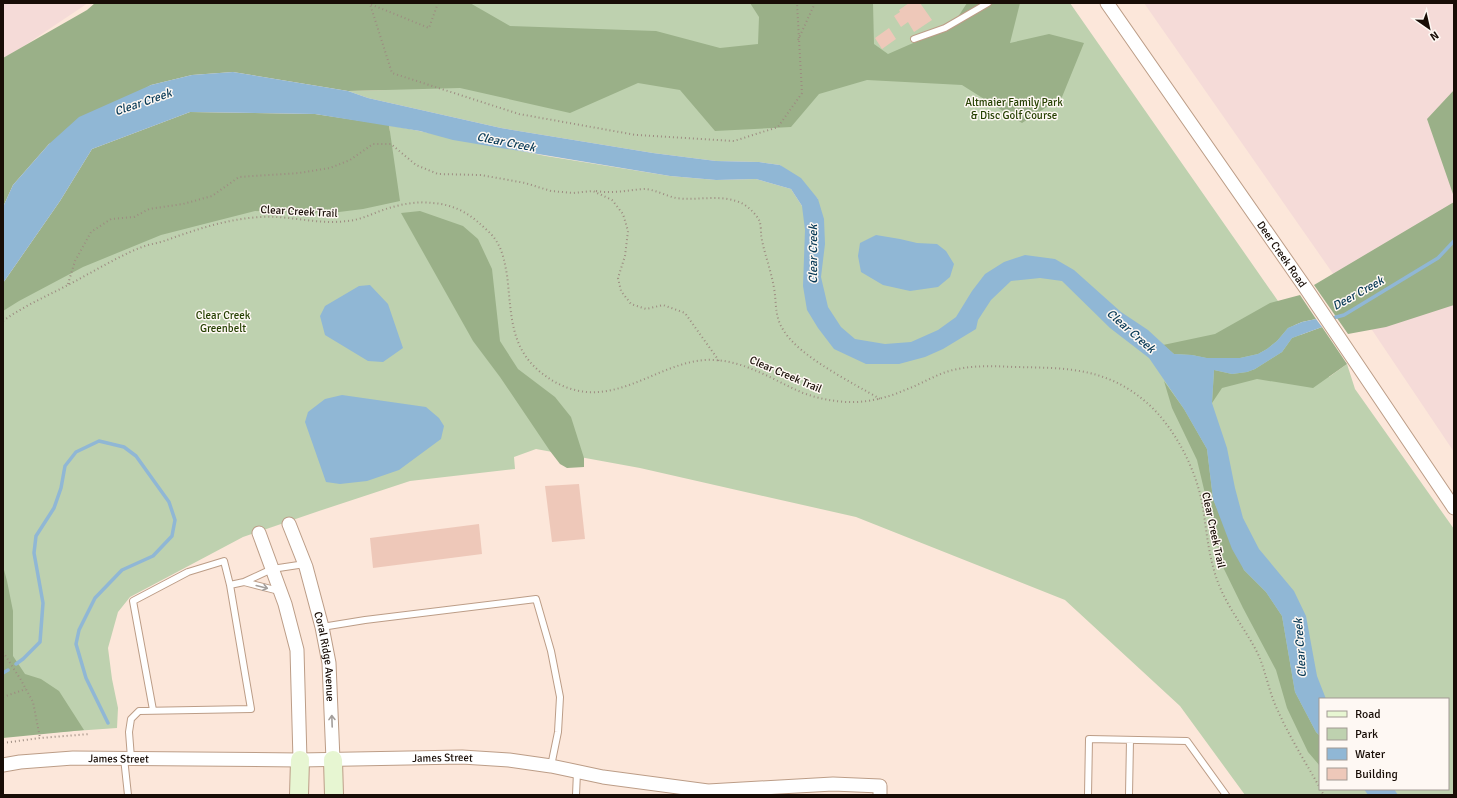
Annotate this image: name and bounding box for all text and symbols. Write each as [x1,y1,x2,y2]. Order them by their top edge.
north arrow [1409,8,1449,48]
text: N [1428,28,1441,43]
water label: Clear Creek [113,85,175,119]
park label: Altmaier Family Park & Disc Golf Course [965,96,1063,122]
water label: Clear Creek [475,129,537,156]
street label: Clear Creek Trail [260,203,338,220]
street label: Deer Creek Road [1254,219,1309,290]
water label: Clear Creek [806,223,821,284]
water label: Deer Creek [1330,273,1387,314]
water label: Clear Creek [1103,306,1159,357]
park label: Clear Creek Greenbelt [196,309,251,335]
street label: Clear Creek Trail [748,353,824,396]
street label: Clear Creek Trail [1199,491,1228,569]
one-way arrow [255,584,268,591]
street label: Coral Ridge Avenue [311,610,337,702]
water label: Clear Creek [1291,617,1310,678]
legend [1319,698,1449,790]
text: Road [1355,707,1381,722]
one-way arrow [328,715,335,728]
text: Park [1355,727,1378,742]
text: Water [1355,747,1386,762]
street label: James Street [412,751,473,765]
street label: James Street [88,752,149,766]
text: Building [1355,767,1398,782]

